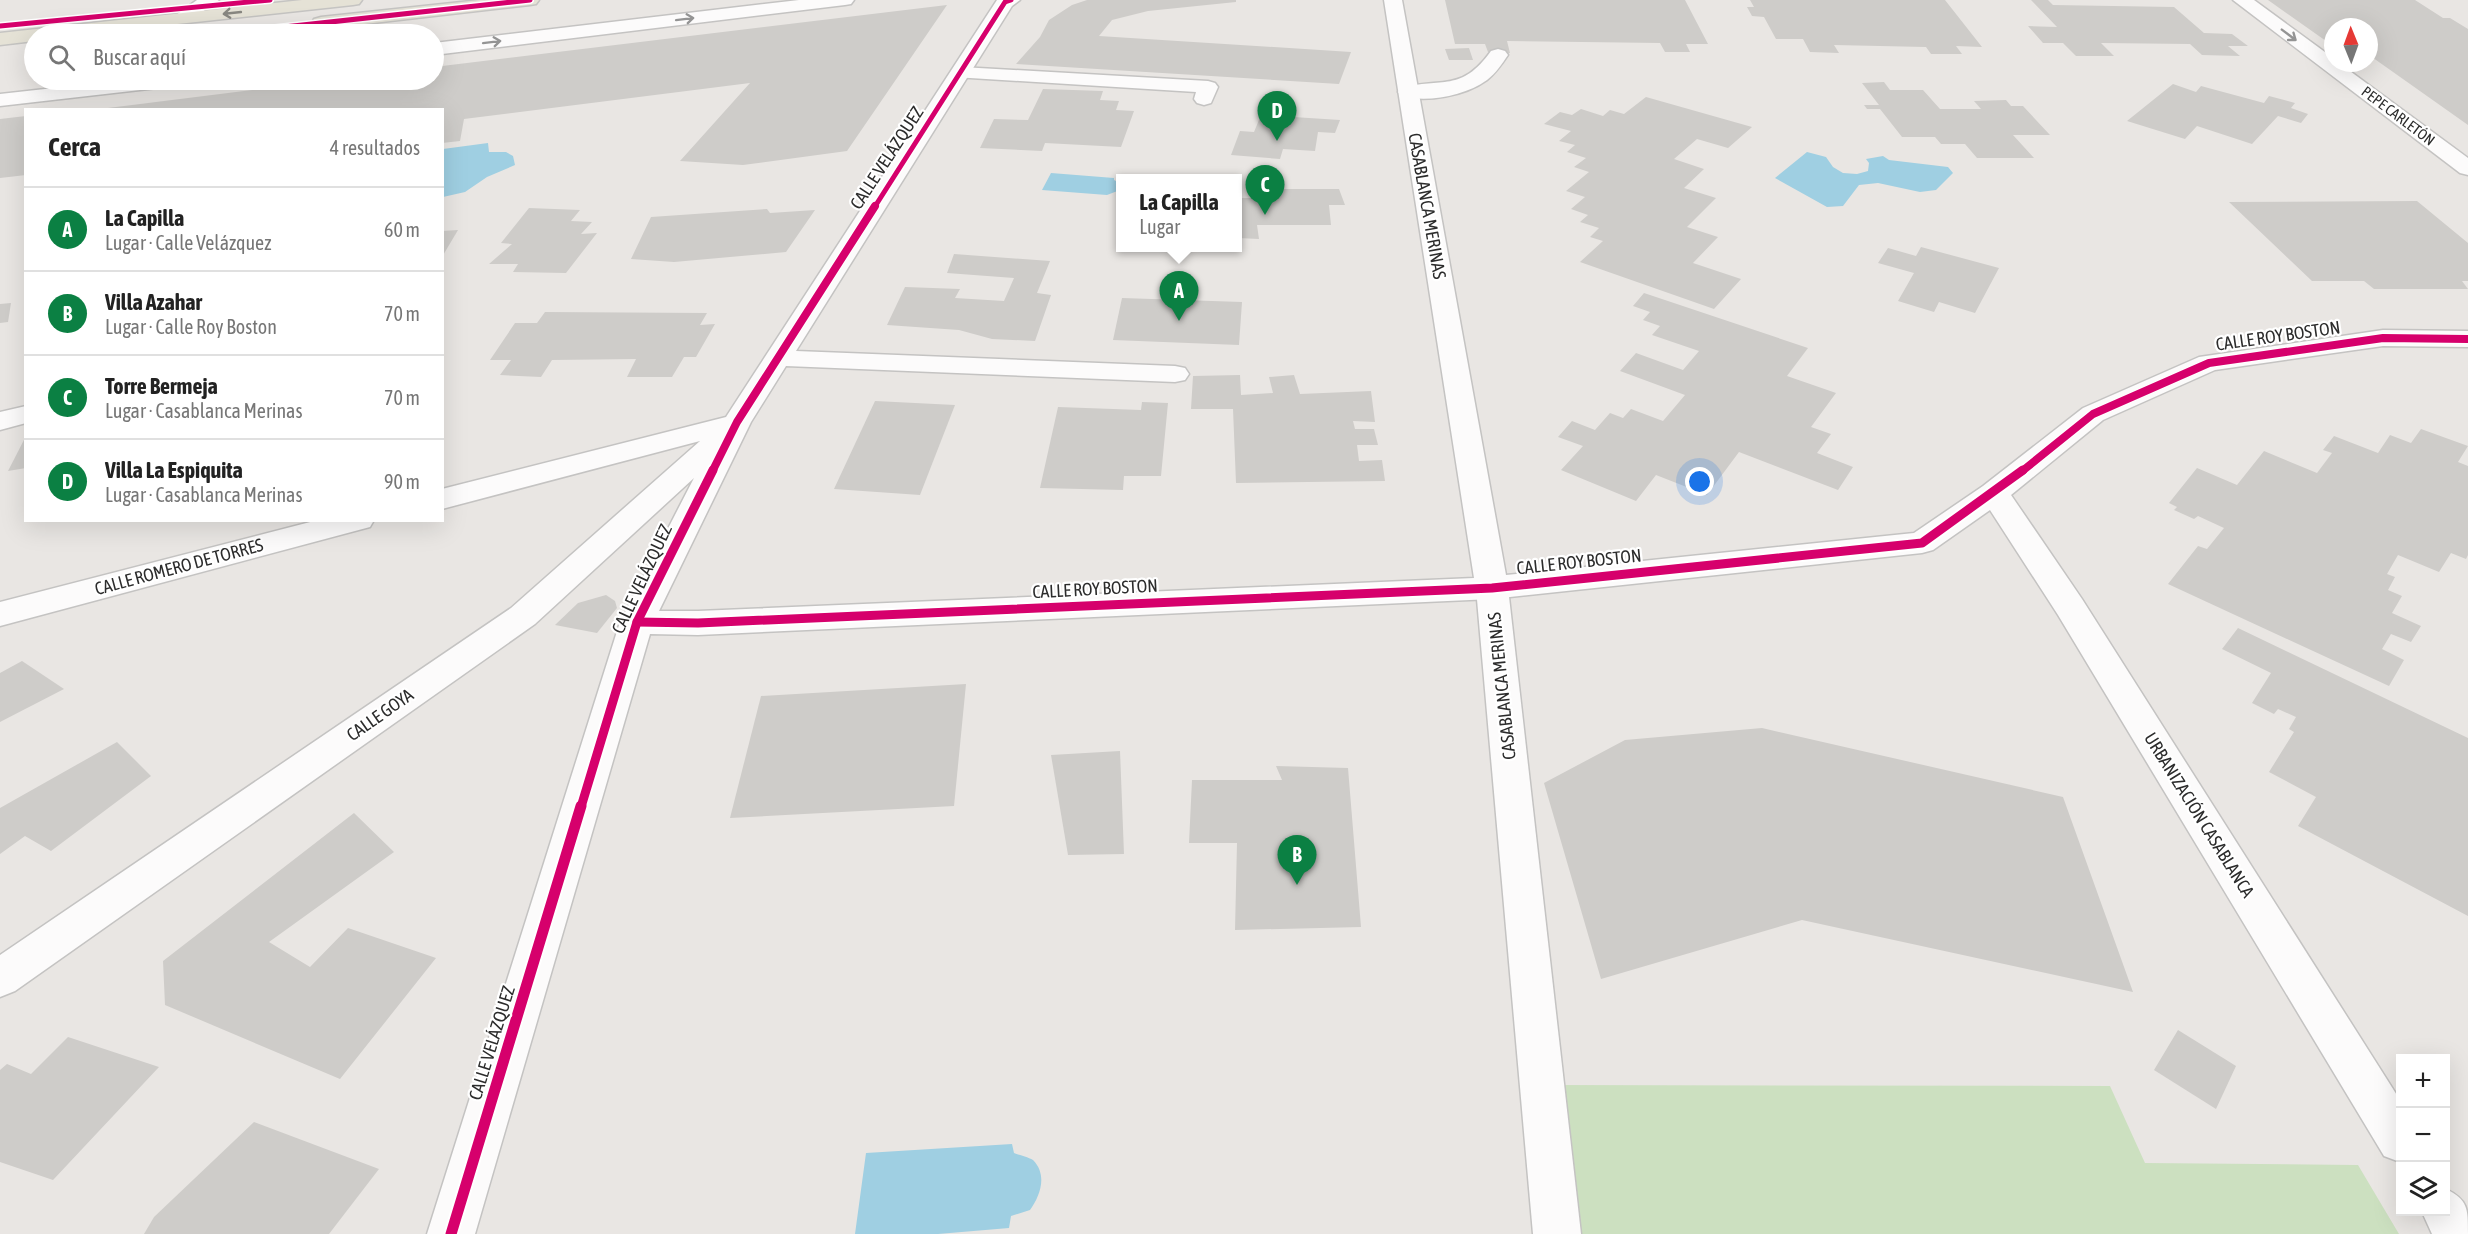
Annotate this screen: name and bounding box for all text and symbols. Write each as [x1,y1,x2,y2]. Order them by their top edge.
one-way arrow [222,8,242,19]
one-way arrow [675,13,695,24]
north arrow [2324,18,2378,72]
search box [24,24,444,90]
one-way arrow [2280,29,2296,41]
one-way arrow [481,36,501,47]
icon: search [45,41,78,74]
text: Buscar aquí [93,44,186,70]
street label: PEPE CARLETÓN [2358,83,2438,149]
pin: D [1258,92,1296,141]
street label: CALLE VELÁZQUEZ [846,102,928,213]
street label: CASABLANCA MERINAS [1404,131,1451,281]
text: Cerca [48,132,101,162]
text: 4 resultados [330,136,420,159]
pin: C [1246,166,1284,215]
popup [1116,174,1242,252]
text: La Capilla [1139,189,1219,215]
text: La Capilla [105,205,184,231]
text: Lugar [1139,215,1180,238]
text: A [63,218,72,241]
text: 60 m [384,218,420,241]
text: Lugar · Calle Velázquez [105,231,271,254]
pin: A [1160,272,1198,321]
text: Villa Azahar [105,289,202,315]
text: B [63,302,72,325]
text: 70 m [384,302,420,325]
text: Lugar · Calle Roy Boston [105,315,277,338]
street label: CALLE ROY BOSTON [2214,316,2342,355]
text: Torre Bermeja [105,373,218,399]
text: C [63,386,72,409]
text: 70 m [384,386,420,409]
text: Lugar · Casablanca Merinas [105,399,302,422]
text: Villa La Espiquita [105,457,243,483]
your location [1685,467,1714,496]
text: D [62,470,73,493]
text: 90 m [384,470,420,493]
text: Lugar · Casablanca Merinas [105,483,302,506]
street label: CALLE VELÁZQUEZ [607,521,676,637]
street label: CALLE ROMERO DE TORRES [92,534,266,599]
street label: CALLE ROY BOSTON [1515,544,1642,579]
street label: CALLE ROY BOSTON [1032,575,1158,602]
street label: CASABLANCA MERINAS [1483,611,1520,761]
street label: CALLE GOYA [342,684,417,745]
street label: URBANIZACIÓN CASABLANCA [2140,728,2259,901]
pin: B [1278,836,1316,885]
street label: CALLE VELÁZQUEZ [464,983,519,1102]
map controls [2396,1054,2450,1216]
button: + [2396,1054,2450,1108]
button: − [2396,1108,2450,1162]
button: layers [2396,1162,2450,1216]

